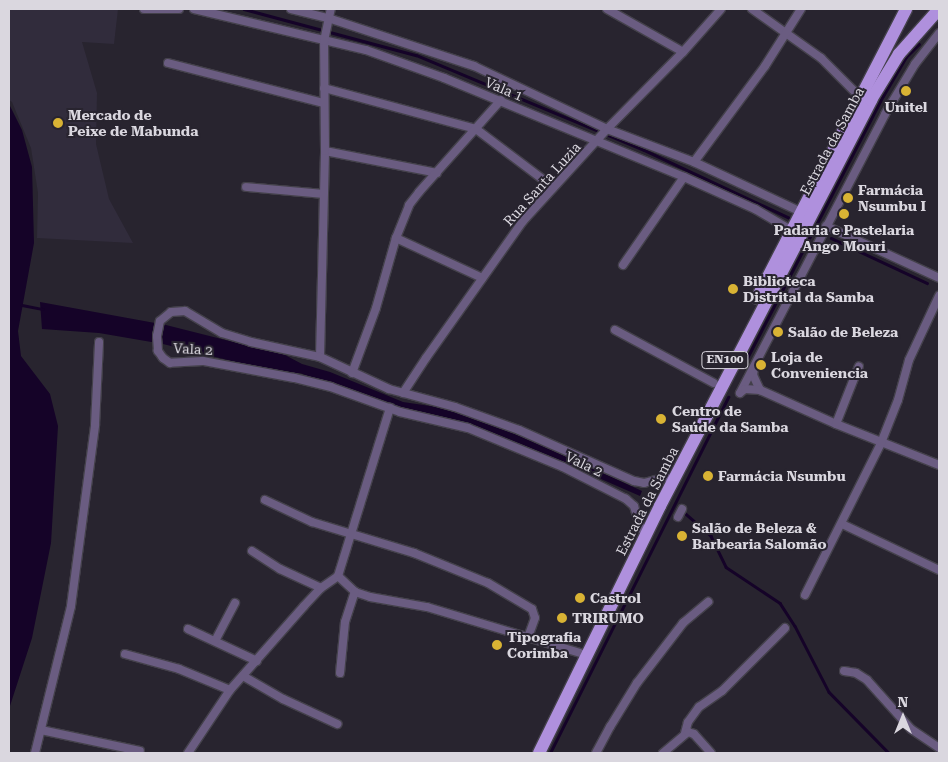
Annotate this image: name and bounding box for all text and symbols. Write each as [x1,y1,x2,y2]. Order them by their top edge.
street label: Vala 1 [482,74,526,104]
street label: Estrada da Samba [796,84,868,198]
marker: Unitel [900,85,912,97]
place label: Unitel [885,99,927,115]
place label: Mercado de Peixe de Mabunda [68,107,198,140]
marker: Mercado de Peixe de Mabunda [52,117,64,129]
street label: Rua Santa Luzia [500,139,584,229]
place label: Farmácia Nsumbu I [858,182,926,214]
marker: Farmácia Nsumbu I [842,192,854,204]
marker: Padaria e Pastelaria Ango Mouri [838,208,850,220]
place label: Padaria e Pastelaria Ango Mouri [774,222,914,254]
place label: Biblioteca Distrital da Samba [743,273,874,306]
marker: Biblioteca Distrital da Samba [727,283,739,295]
place label: Salão de Beleza [788,324,898,340]
marker: Salão de Beleza [772,326,784,338]
street label: Vala 2 [173,340,213,358]
place label: Loja de Conveniencia [771,349,868,382]
road number: EN100 [701,350,749,370]
marker: Loja de Conveniencia [755,359,767,371]
place label: Centro de Saúde da Samba [672,403,788,436]
marker: Centro de Saúde da Samba [654,412,668,426]
street label: Estrada da Samba [612,444,682,558]
street label: Vala 2 [562,448,606,480]
place label: Farmácia Nsumbu [718,468,846,484]
marker: Farmácia Nsumbu [702,470,714,482]
place label: Salão de Beleza & Barbearia Salomão [692,520,827,552]
marker: Salão de Beleza & Barbearia Salomão [676,530,688,542]
place label: Castrol [590,590,641,606]
marker: Castrol [574,592,586,604]
place label: TRIRUMO [572,610,644,626]
marker: TRIRUMO [556,612,568,624]
place label: Tipografia Corimba [507,629,581,662]
marker: Tipografia Corimba [491,639,503,651]
north arrow [878,692,928,742]
text: N [898,694,908,710]

